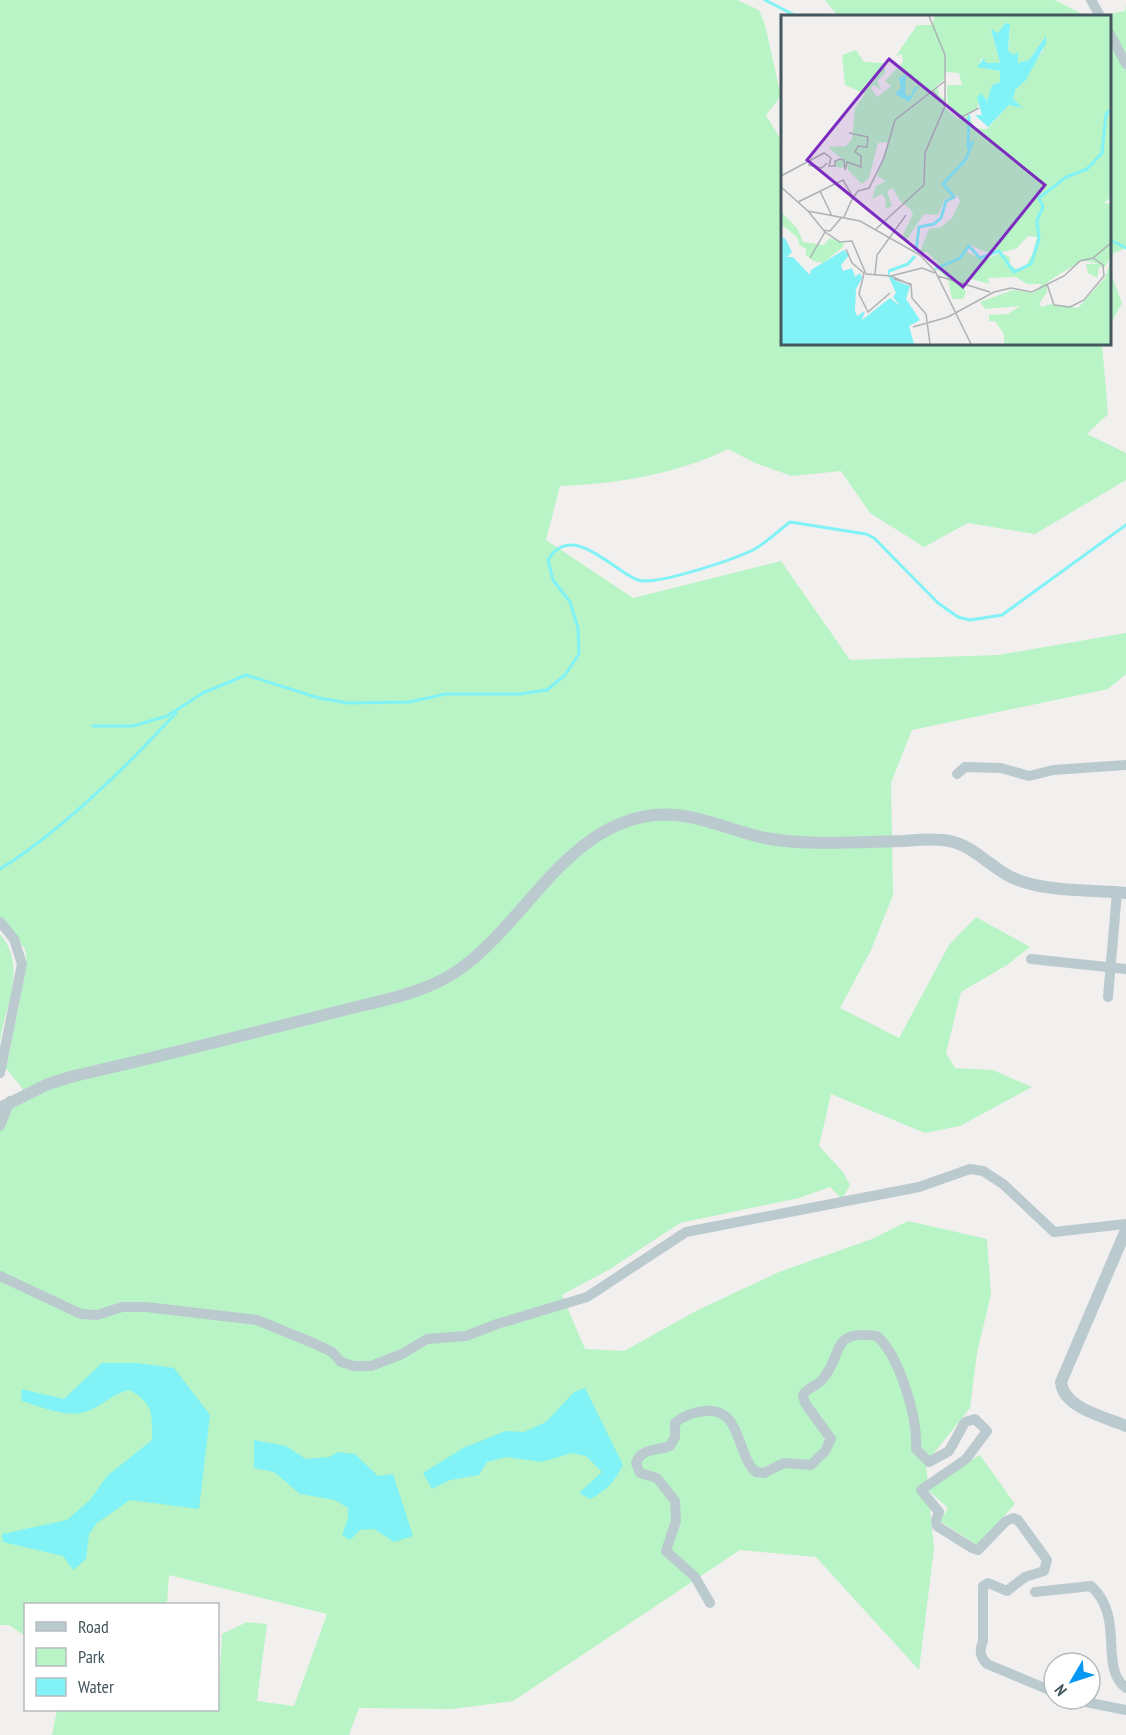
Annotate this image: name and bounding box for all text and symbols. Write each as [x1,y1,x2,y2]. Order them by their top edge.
inset map [781,15,1111,345]
legend [24,1603,219,1711]
text: Road [78,1615,109,1638]
text: Park [78,1645,105,1668]
north arrow [1042,1651,1102,1711]
text: Water [78,1675,114,1698]
text: N [1050,1681,1071,1700]

